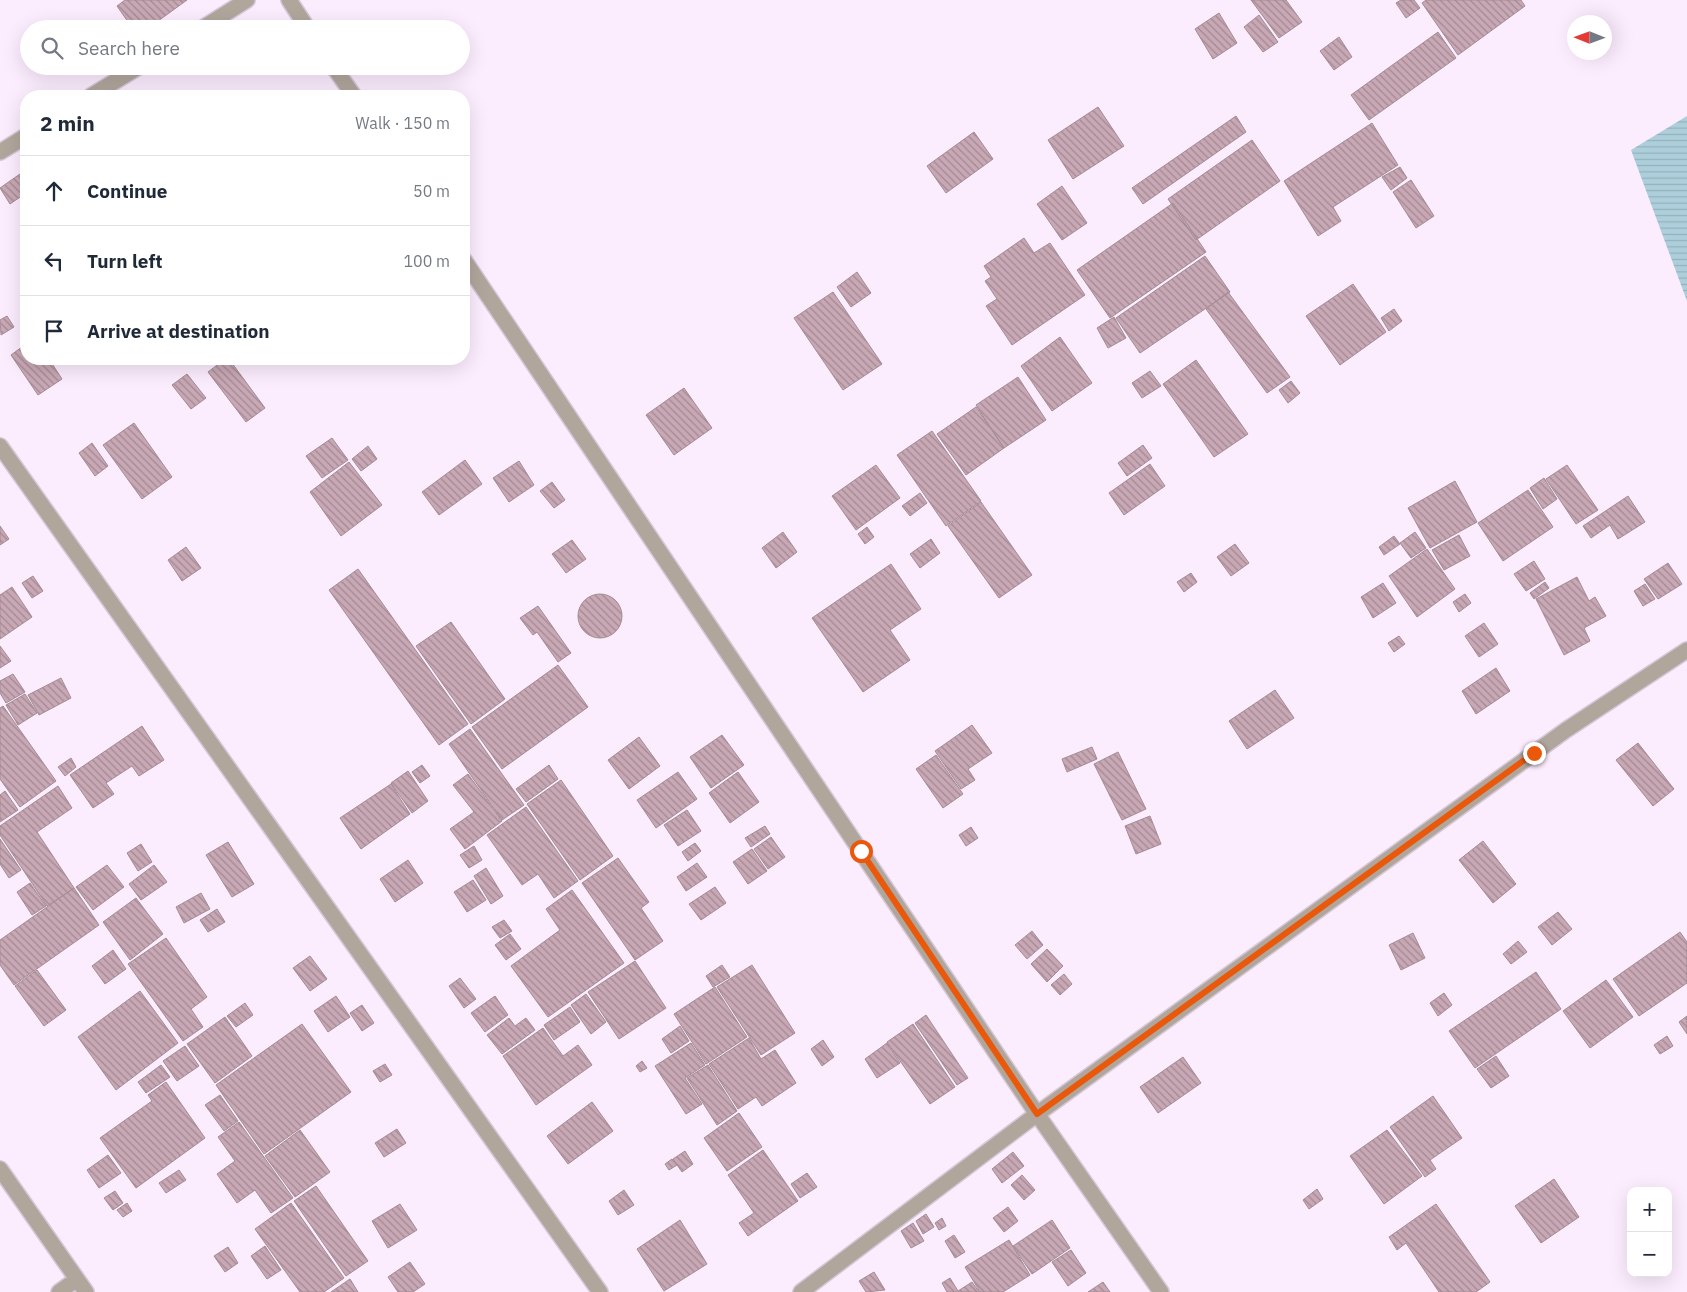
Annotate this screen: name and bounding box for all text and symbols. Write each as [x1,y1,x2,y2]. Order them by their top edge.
north arrow [1567,15,1612,60]
search box [20,20,470,75]
icon: search [38,34,66,62]
text: Search here [78,36,180,60]
text: 2 min [40,109,95,137]
text: Walk · 150 m [355,113,450,133]
icon: ahead [40,177,68,205]
text: Continue [87,179,167,203]
text: 50 m [413,181,450,201]
icon: left [40,247,68,275]
text: Turn left [87,249,163,273]
text: 100 m [403,251,450,271]
icon: arrive [40,317,68,345]
text: Arrive at destination [87,319,270,343]
route end [1523,742,1546,765]
route start [850,840,873,863]
map controls [1627,1187,1672,1277]
button: + [1627,1187,1672,1232]
button: − [1627,1232,1672,1277]

